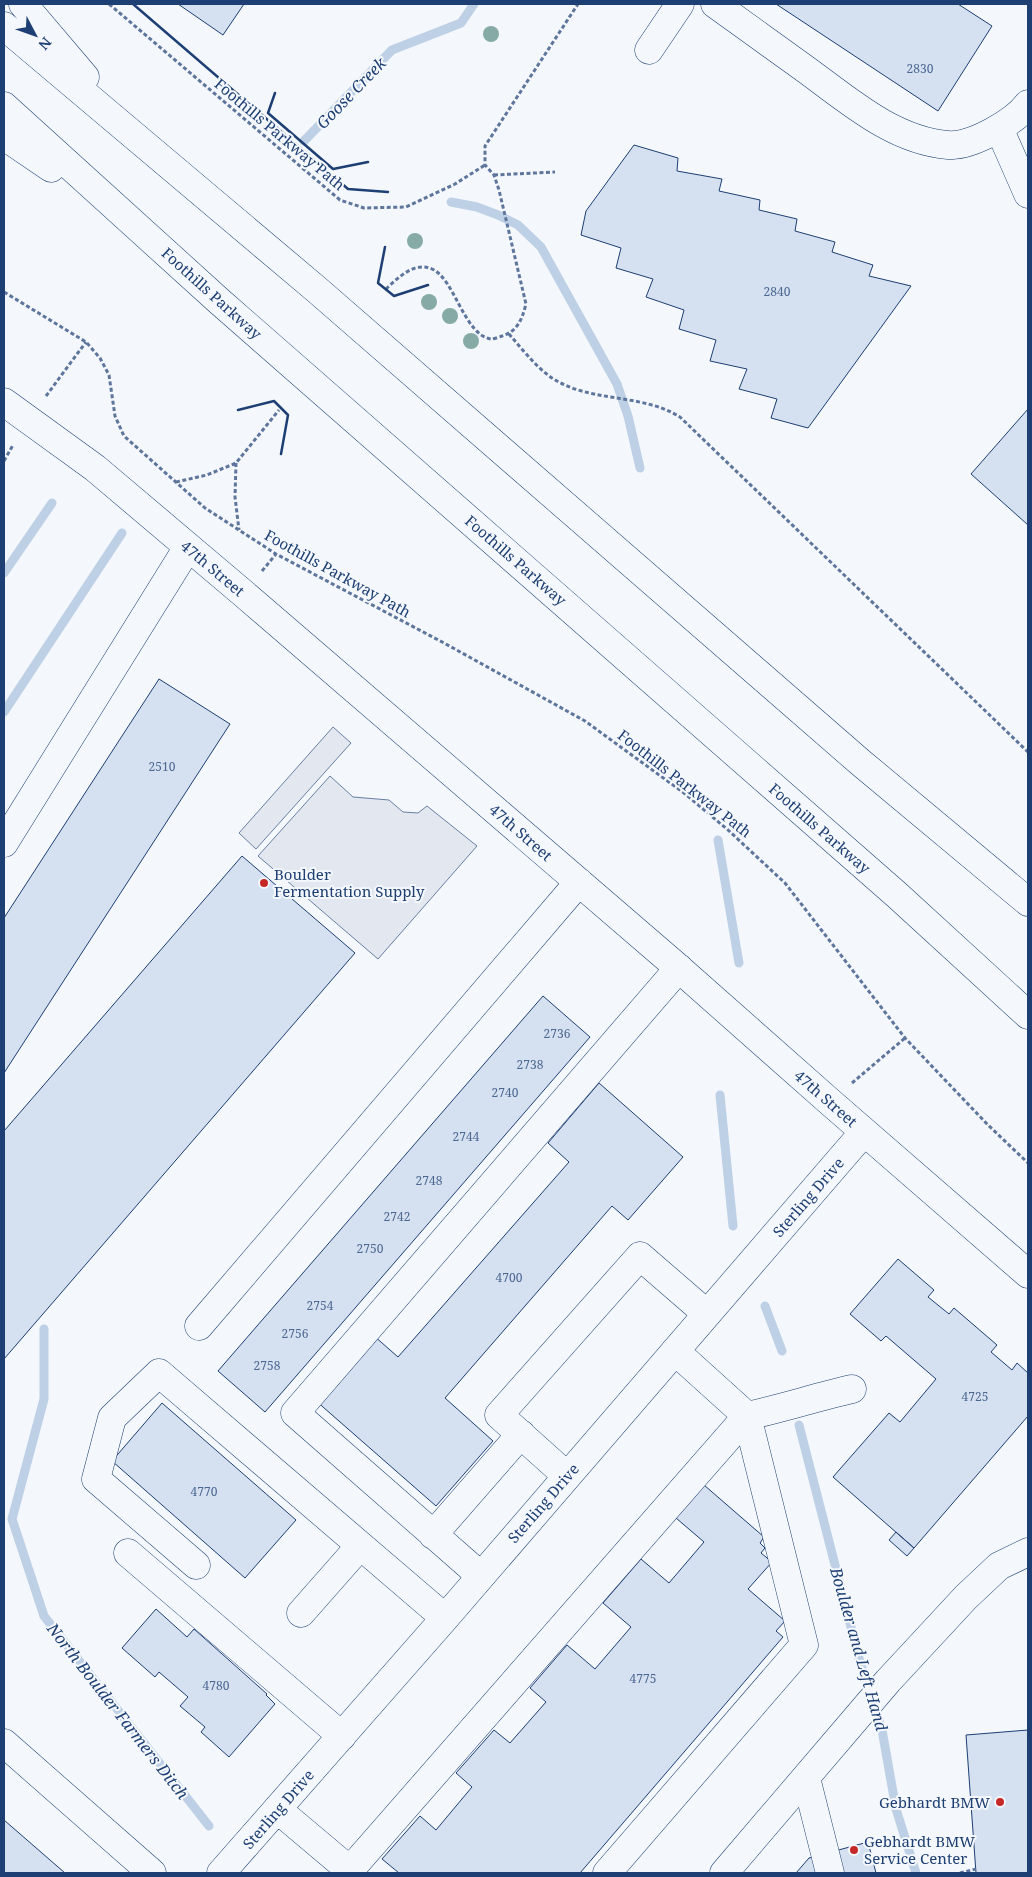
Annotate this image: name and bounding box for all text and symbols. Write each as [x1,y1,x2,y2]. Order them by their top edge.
north arrow [10,10,60,60]
text: N [34,33,56,54]
water label: Goose Creek [311,52,391,134]
house number: 2830 [907,60,934,77]
street label: Foothills Parkway Path [211,74,350,195]
street label: Foothills Parkway [158,243,267,344]
house number: 2840 [764,283,791,300]
street label: Foothills Parkway [461,510,571,610]
street label: Foothills Parkway Path [261,524,415,622]
street label: 47th Street [177,535,249,601]
street label: Foothills Parkway Path [614,725,756,842]
house number: 2510 [149,758,176,775]
street label: Foothills Parkway [765,778,875,878]
street label: 47th Street [485,799,557,865]
place label: Boulder Fermentation Supply [274,864,425,901]
marker: Boulder Fermentation Supply [258,877,270,889]
house number: 2736 [544,1025,571,1042]
house number: 2738 [517,1056,544,1073]
street label: 47th Street [790,1065,862,1131]
house number: 2740 [492,1084,519,1101]
house number: 2744 [453,1128,480,1145]
street label: Sterling Drive [768,1153,848,1241]
house number: 2748 [416,1172,443,1189]
house number: 2742 [384,1208,410,1225]
house number: 2750 [357,1240,384,1257]
house number: 4700 [496,1269,523,1286]
house number: 2754 [307,1297,334,1314]
house number: 2756 [282,1325,309,1342]
house number: 2758 [254,1357,281,1374]
house number: 4725 [962,1388,988,1405]
street label: Sterling Drive [503,1459,583,1547]
house number: 4770 [191,1483,218,1500]
water label: Boulder and Left Hand [825,1564,893,1734]
water label: North Boulder Farmers Ditch [42,1618,194,1804]
house number: 4775 [630,1670,656,1687]
house number: 4780 [203,1677,230,1694]
street label: Sterling Drive [238,1765,318,1853]
place label: Gebhardt BMW [879,1792,990,1812]
marker: Gebhardt BMW [994,1796,1006,1808]
place label: Gebhardt BMW Service Center [864,1831,975,1868]
marker: Gebhardt BMW Service Center [848,1844,860,1856]

